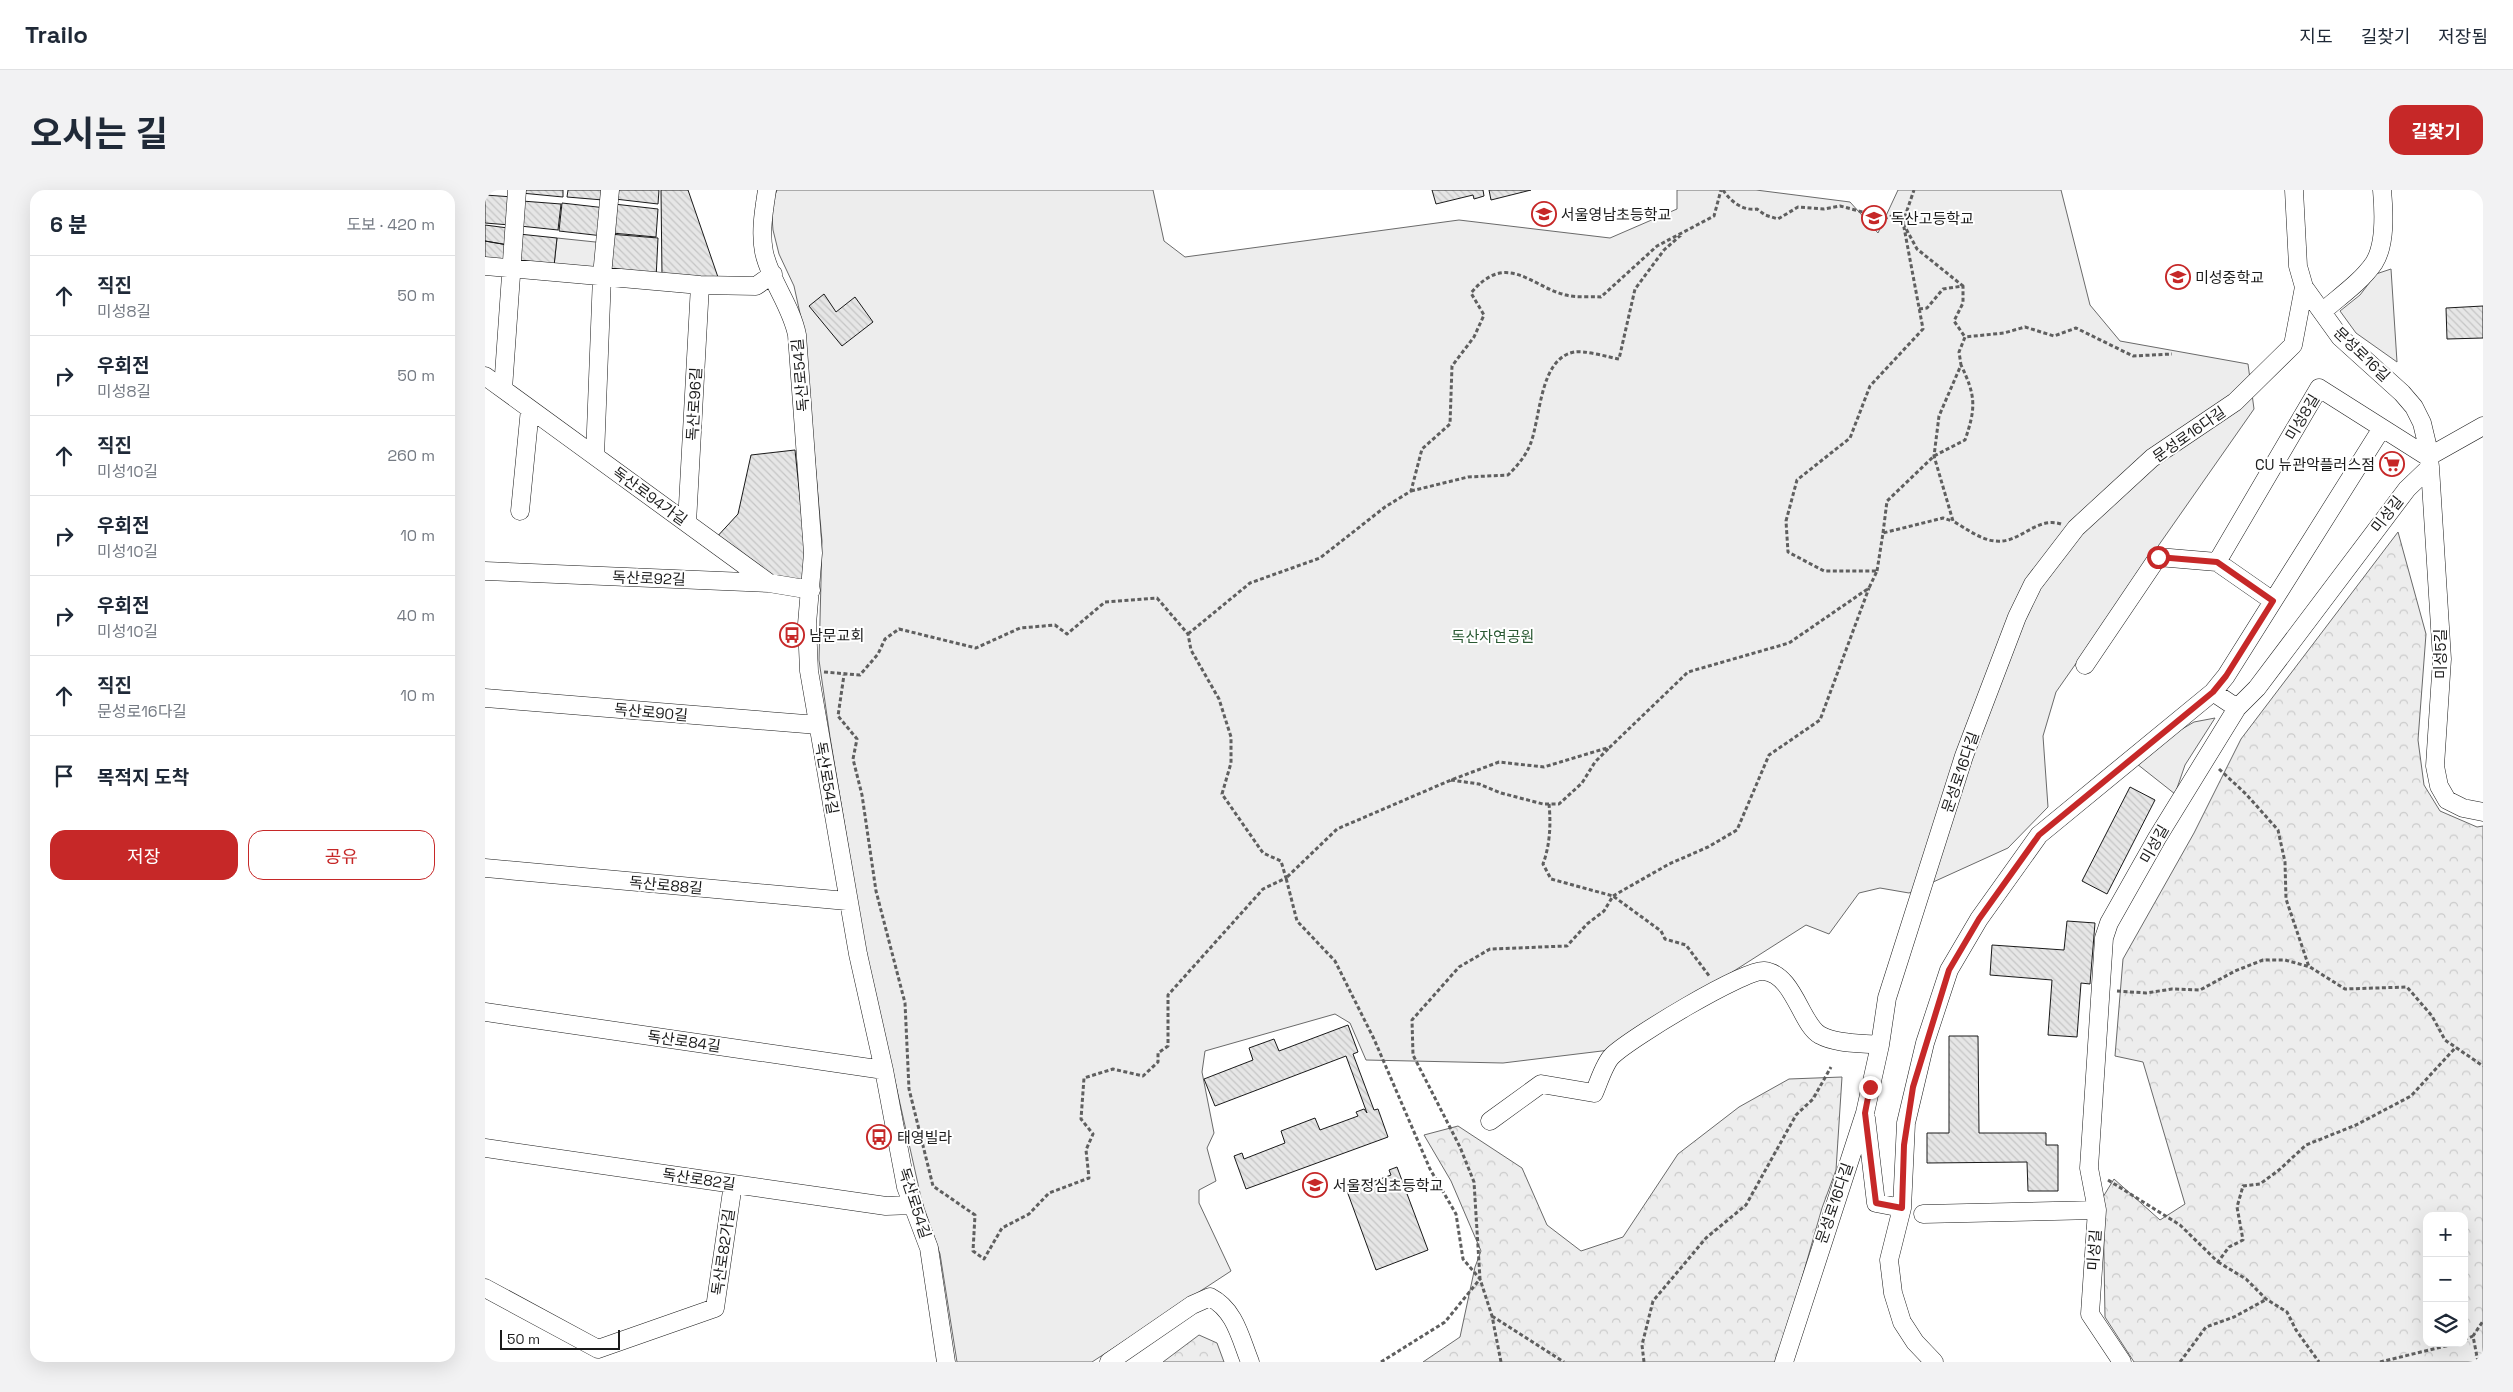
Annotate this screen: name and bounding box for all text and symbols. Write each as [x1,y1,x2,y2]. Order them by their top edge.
text: Trailo [25,19,88,50]
text: 지도 [2300,25,2333,48]
text: 길찾기 [2361,25,2410,48]
text: 저장됨 [2438,25,2488,48]
button: 길찾기 [2389,105,2483,155]
text: 오시는 길 [30,112,168,156]
school or university icon: 서울영남초등학교 [1531,201,1557,227]
place label: 서울영남초등학교 [1561,205,1671,224]
school or university icon: 독산고등학교 [1861,205,1887,231]
place label: 독산고등학교 [1891,209,1974,228]
text: 6 분 [50,211,88,238]
text: 도보 · 420 m [347,214,435,235]
school or university icon: 미성중학교 [2165,264,2191,290]
place label: 미성중학교 [2195,268,2264,287]
text: 직진 [97,273,132,298]
icon: ahead [50,282,78,310]
text: 50 m [397,285,435,306]
text: 미성8길 [97,301,151,322]
street label: 문성로16길 [2330,323,2394,385]
street label: 독산로54길 [787,338,813,412]
text: 우회전 [97,353,149,378]
icon: right [50,362,78,390]
text: 50 m [397,365,435,386]
street label: 독산로96길 [683,367,705,441]
text: 미성8길 [97,381,151,402]
street label: 미성8길 [2281,390,2323,444]
street label: 문성로16다길 [2149,402,2229,466]
text: 직진 [97,433,132,458]
icon: ahead [50,442,78,470]
text: 260 m [387,445,435,466]
supermarket icon: CU 뉴관악플러스점 [2379,451,2405,477]
place label: CU 뉴관악플러스점 [2255,455,2375,474]
text: 미성10길 [97,461,158,482]
street label: 독산로94가길 [609,463,691,529]
street label: 미성길 [2367,492,2407,536]
text: 우회전 [97,513,149,538]
icon: right [50,522,78,550]
text: 10 m [400,525,435,546]
text: 미성10길 [97,541,158,562]
route start [2147,546,2170,569]
street label: 독산로92길 [612,567,686,589]
text: 우회전 [97,593,149,618]
icon: right [50,602,78,630]
text: 40 m [397,605,435,626]
text: 미성10길 [97,621,158,642]
bus stop icon: 남문교회 [779,622,805,648]
place label: 남문교회 [809,626,864,645]
park label: 독산자연공원 [1452,627,1534,646]
street label: 미성5길 [2431,629,2450,679]
text: 직진 [97,673,132,698]
icon: ahead [50,682,78,710]
text: 10 m [400,685,435,706]
street label: 독산로90길 [613,699,689,725]
text: 문성로16다길 [97,701,187,722]
street label: 문성로16다길 [1937,729,1983,815]
street label: 독산로54길 [811,740,843,816]
icon: arrive [50,762,78,790]
text: 목적지 도착 [97,765,189,790]
street label: 미성길 [2135,821,2173,867]
button: 저장 [50,830,238,880]
button: 공유 [248,830,435,880]
street label: 독산로88길 [628,872,704,898]
street label: 독산로84길 [646,1026,722,1056]
route end [1859,1076,1882,1099]
bus stop icon: 태영빌라 [866,1124,892,1150]
place label: 태영빌라 [897,1128,952,1147]
street label: 문성로16다길 [1811,1160,1857,1246]
street label: 독산로82길 [661,1164,737,1194]
street label: 독산로54길 [895,1165,935,1241]
school or university icon: 서울정심초등학교 [1302,1172,1328,1198]
place label: 서울정심초등학교 [1333,1176,1443,1195]
street label: 독산로82가길 [708,1207,738,1297]
map controls [2423,1212,2468,1347]
button: + [2423,1212,2468,1257]
street label: 미성길 [2083,1229,2105,1271]
button: − [2423,1257,2468,1302]
button: layers [2423,1302,2468,1347]
scale bar [500,1327,620,1350]
text: 50 m [507,1330,540,1348]

